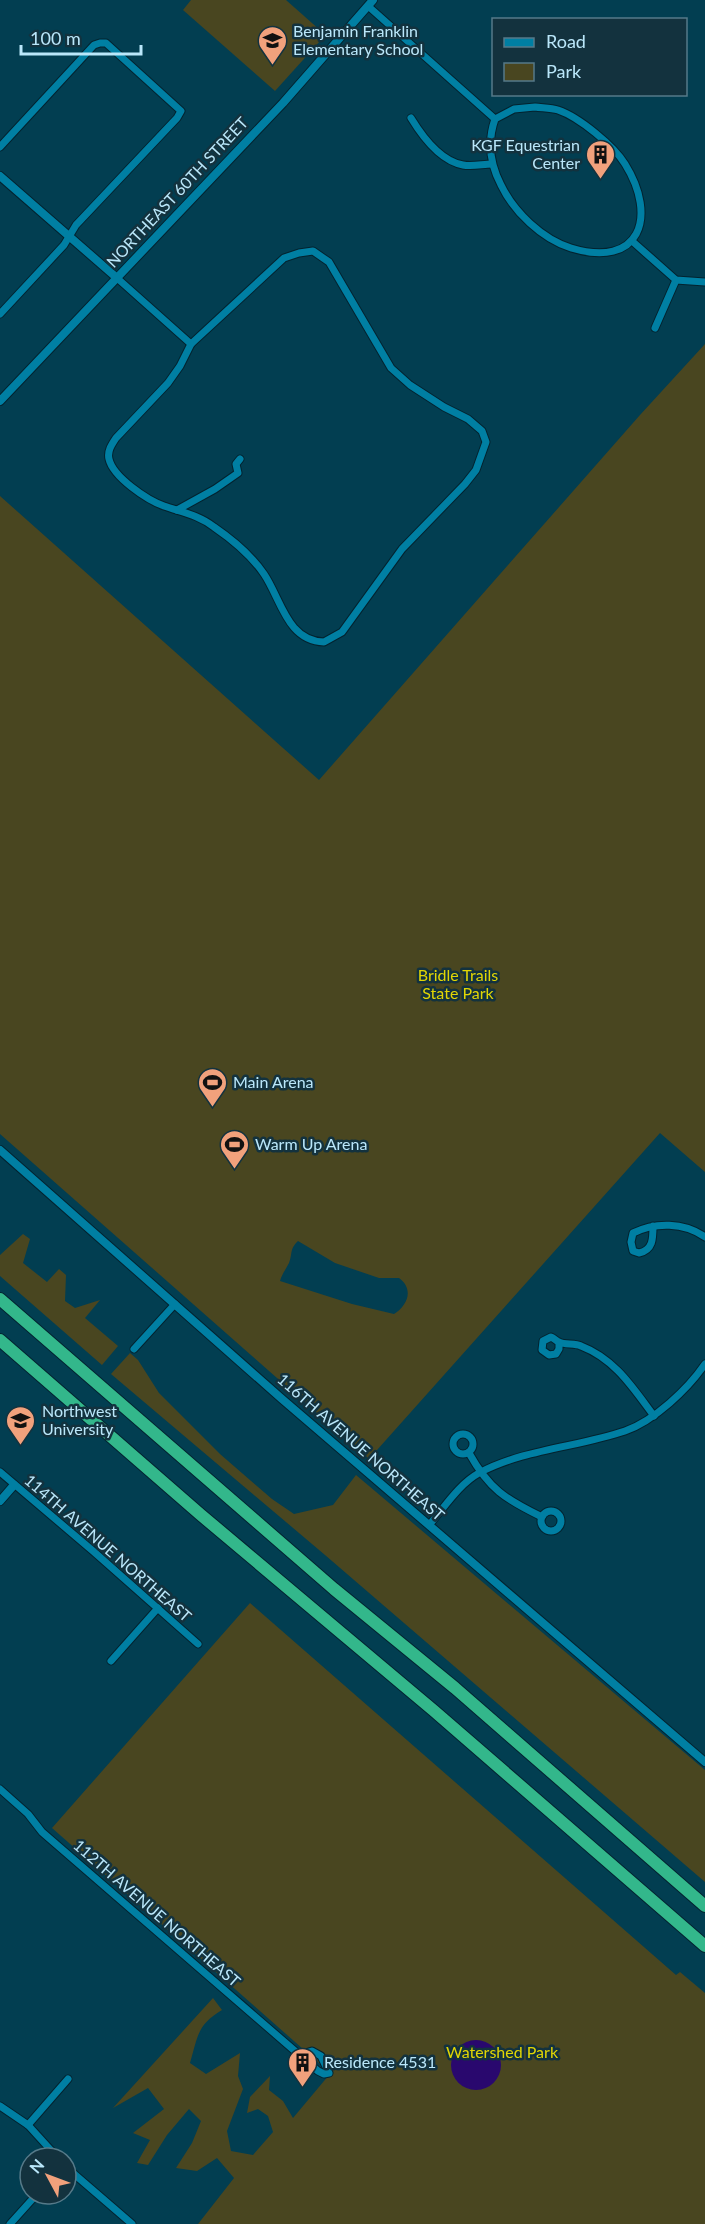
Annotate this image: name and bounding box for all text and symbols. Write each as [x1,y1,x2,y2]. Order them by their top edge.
scale bar [21,18,141,56]
legend [492,18,687,96]
place label: Benjamin Franklin Elementary School [293,21,423,58]
school or university icon: Benjamin Franklin Elementary School [256,24,288,66]
text: 100 m [30,27,81,49]
text: Road [546,30,586,52]
text: Park [546,60,582,82]
street label: NORTHEAST 60TH STREET [102,112,252,271]
place label: KGF Equestrian Center [471,135,580,172]
building icon: KGF Equestrian Center [585,138,617,180]
park label: Bridle Trails State Park [418,965,498,1002]
sports icon: Main Arena [196,1066,228,1108]
place label: Main Arena [233,1072,314,1091]
sports icon: Warm Up Arena [218,1128,250,1170]
place label: Warm Up Arena [255,1134,367,1153]
street label: 116TH AVENUE NORTHEAST [274,1369,449,1525]
place label: Northwest University [42,1401,117,1438]
school or university icon: Northwest University [5,1404,37,1446]
street label: 114TH AVENUE NORTHEAST [21,1470,196,1626]
street label: 112TH AVENUE NORTHEAST [70,1835,245,1991]
park label: Watershed Park [446,2042,559,2061]
building icon: Residence 4531 [287,2046,319,2088]
place label: Residence 4531 [324,2052,436,2071]
north arrow [18,2146,78,2206]
text: N [25,2155,48,2177]

